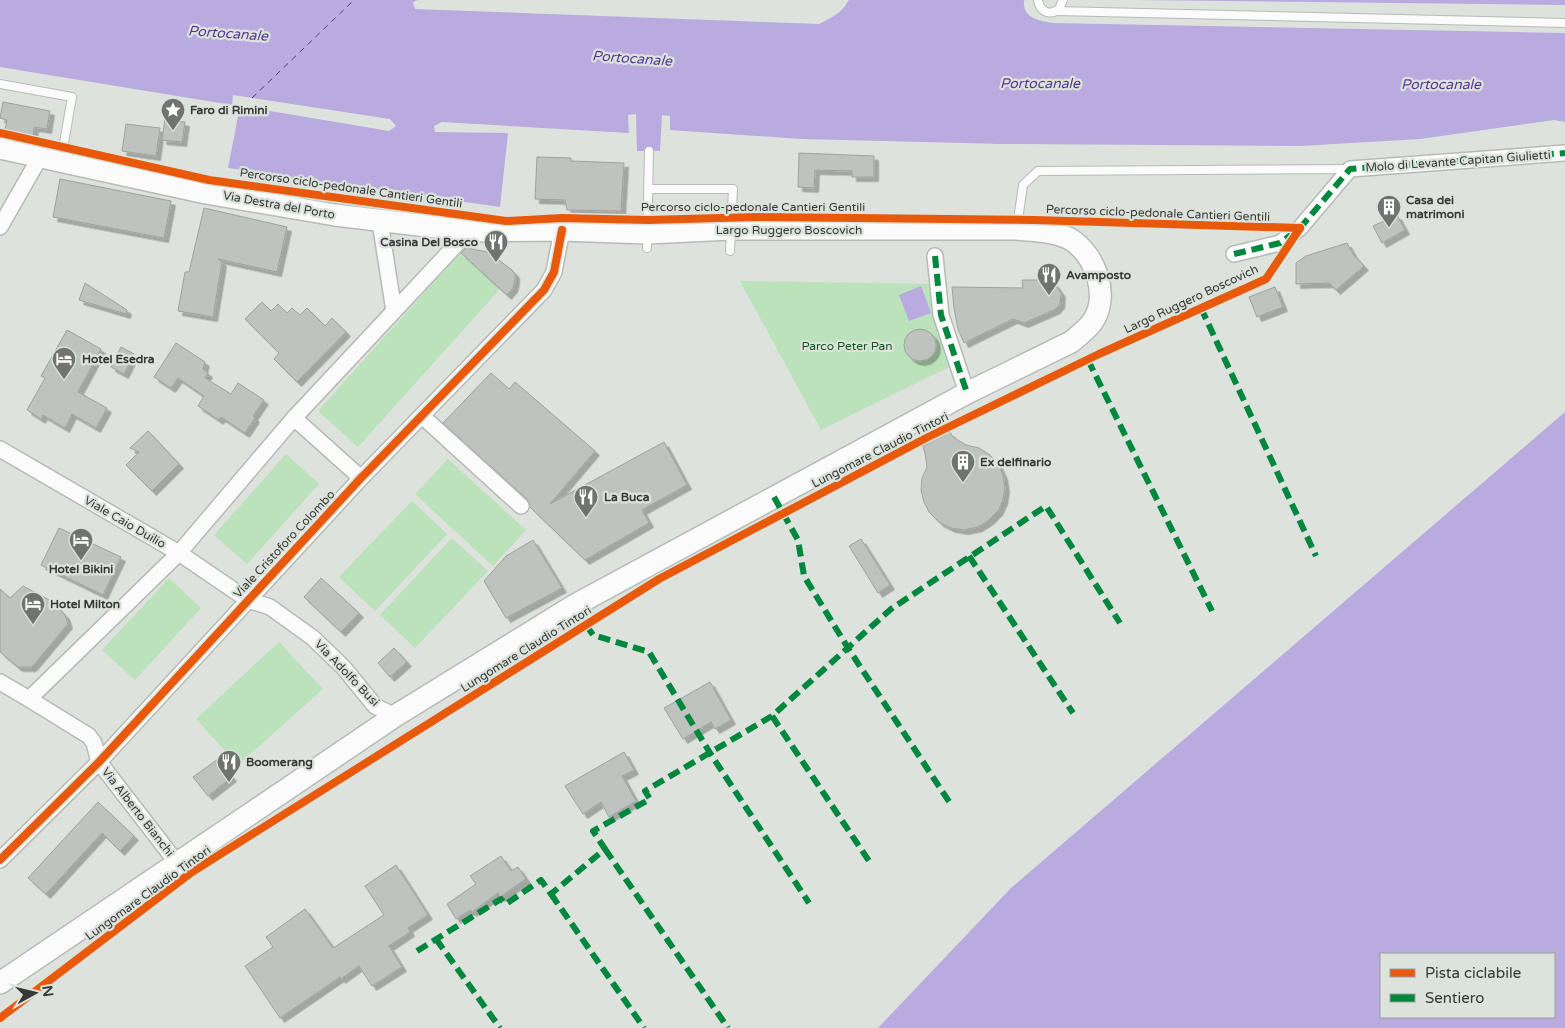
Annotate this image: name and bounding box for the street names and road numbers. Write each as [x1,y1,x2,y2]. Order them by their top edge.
street label: Molo di Levante Capitan Giulietti [1365,148,1551,174]
street label: Percorso ciclo-pedonale Cantieri Gentili [239,165,463,211]
street label: Via Destra del Porto [222,188,336,222]
street label: Percorso ciclo-pedonale Cantieri Gentili [641,200,865,214]
street label: Percorso ciclo-pedonale Cantieri Gentili [1046,202,1270,224]
street label: Largo Ruggero Boscovich [716,223,862,237]
street label: Largo Ruggero Boscovich [1122,262,1260,336]
street label: Lungomare Claudio Tintori [809,409,951,491]
street label: Viale Cristoforo Colombo [230,487,338,601]
street label: Viale Caio Duilio [82,493,168,551]
street label: Lungomare Claudio Tintori [458,603,594,695]
street label: Via Adolfo Busi [312,637,382,709]
street label: Via Alberto Bianchi [99,765,177,859]
street label: Lungomare Claudio Tintori [83,843,213,943]

